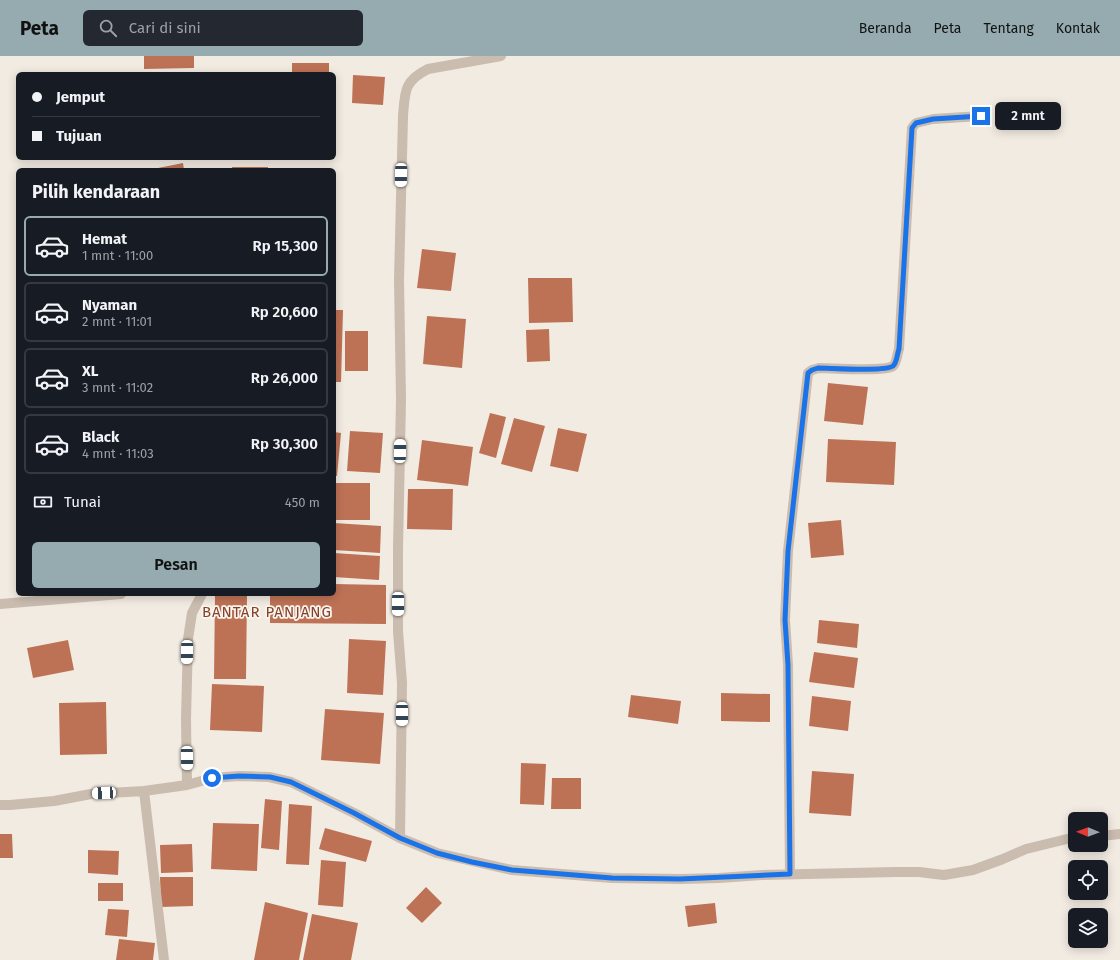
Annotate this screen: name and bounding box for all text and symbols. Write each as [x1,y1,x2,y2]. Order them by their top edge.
search box [83,10,363,46]
text: Peta [20,17,59,40]
icon: search [97,17,119,39]
text: Cari di sini [129,19,201,37]
text: Beranda [859,20,912,37]
text: Peta [934,20,961,37]
text: Tentang [983,20,1034,37]
text: Kontak [1056,20,1100,37]
text: Jemput [56,88,105,106]
callout: 2 mnt [995,102,1061,130]
route end [972,107,990,125]
text: 2 mnt [1011,108,1045,123]
text: Tujuan [56,127,102,145]
car [395,163,407,187]
text: Pilih kendaraan [32,181,160,203]
icon: car [34,228,70,264]
text: Hemat [82,230,127,248]
text: Rp 15,300 [253,237,318,255]
text: 1 mnt · 11:00 [82,248,153,263]
icon: car [34,294,70,330]
text: Nyaman [82,296,137,314]
text: Rp 20,600 [251,303,318,321]
text: 2 mnt · 11:01 [82,314,152,329]
icon: car [34,360,70,396]
text: XL [82,362,98,380]
text: Rp 26,000 [251,369,318,387]
text: 3 mnt · 11:02 [82,380,153,395]
icon: car [34,426,70,462]
text: Black [82,428,119,446]
text: Rp 30,300 [251,435,318,453]
car [394,439,406,463]
text: 4 mnt · 11:03 [82,446,154,461]
icon: cash [32,491,54,513]
text: Tunai [64,493,101,511]
text: 450 m [285,495,320,510]
button: Pesan [32,542,320,588]
car [392,592,404,616]
district label: BANTAR PANJANG [202,603,332,621]
car [181,640,193,664]
car [396,702,408,726]
car [181,746,193,770]
route start [203,769,221,787]
car [92,786,116,800]
north arrow [1068,812,1108,852]
map controls [1068,812,1108,948]
button: locate [1068,860,1108,900]
button: layers [1068,908,1108,948]

